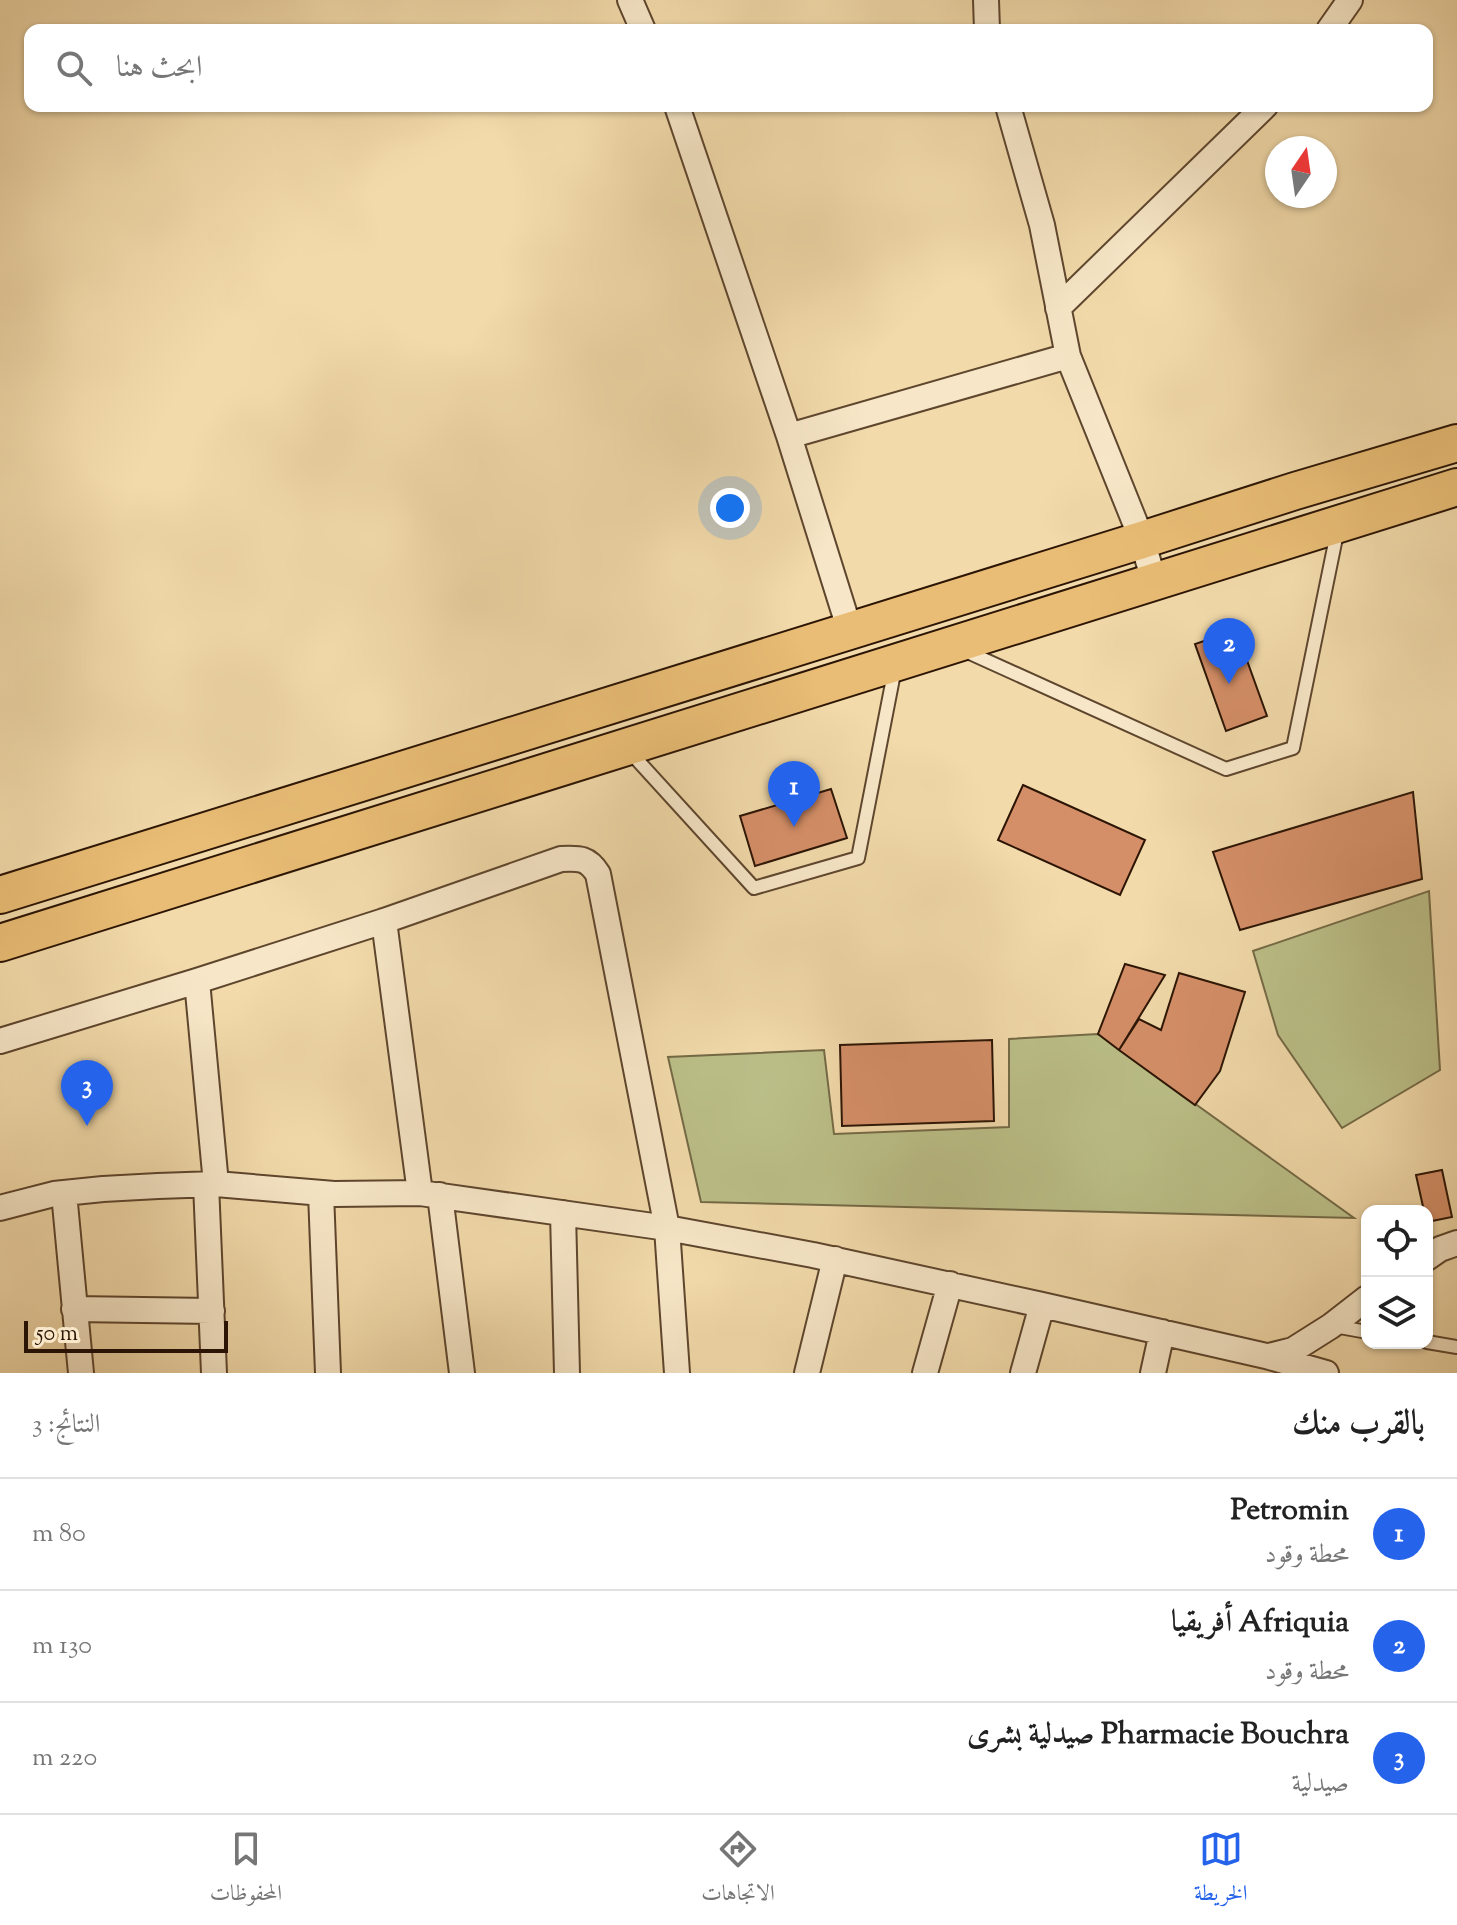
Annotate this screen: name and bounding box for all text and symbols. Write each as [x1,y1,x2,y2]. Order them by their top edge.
search box [24,24,1433,112]
icon: search [52,46,96,90]
text: ابحث هنا [116,47,202,90]
north arrow [1265,136,1337,208]
your location [710,488,750,528]
pin: 2 [1203,618,1255,684]
pin: 1 [768,761,820,827]
pin: 3 [61,1060,113,1126]
map controls [1361,1205,1433,1349]
button: locate [1361,1205,1433,1277]
button: layers [1361,1277,1433,1349]
scale bar [24,1317,228,1353]
text: 50 m [36,1319,78,1351]
text: بالقرب منك [1292,1400,1425,1449]
text: النتائج: 3 [32,1407,100,1444]
text: Petromin [1231,1490,1349,1533]
text: 80 m [32,1516,86,1553]
text: 1 [1395,1516,1403,1553]
text: محطة وقود [1265,1537,1349,1574]
text: Afriquia أفريقيا [1171,1602,1349,1645]
text: 130 m [32,1628,92,1665]
text: 2 [1393,1628,1405,1665]
text: محطة وقود [1265,1654,1349,1691]
text: Pharmacie Bouchra صيدلية بشرى [967,1714,1349,1757]
text: 220 m [32,1740,97,1777]
text: 3 [1394,1740,1404,1777]
text: صيدلية [1292,1766,1349,1803]
tab: المحفوظات [210,1827,282,1914]
tab: الاتجاهات [701,1827,775,1914]
tab: الخريطة [1194,1827,1247,1914]

